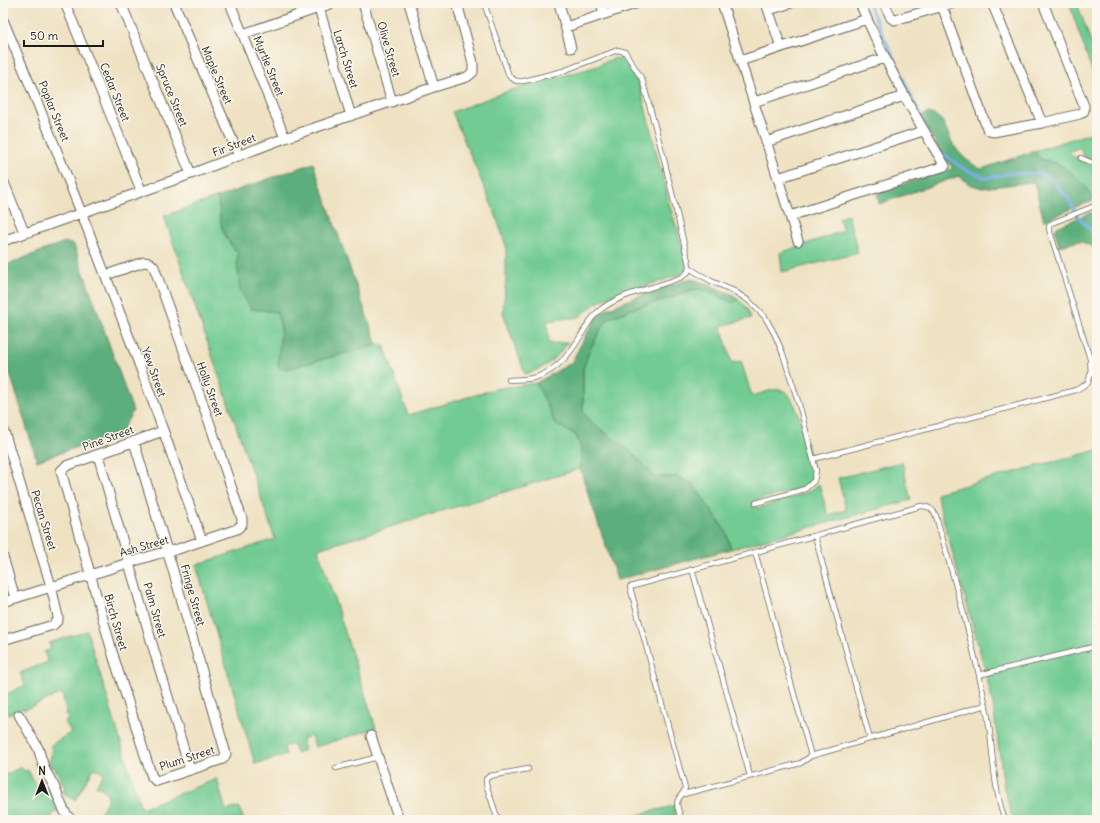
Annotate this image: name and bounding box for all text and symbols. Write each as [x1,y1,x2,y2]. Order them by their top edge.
street label: Olive Street [374,20,404,78]
scale bar [24,22,103,48]
text: 50 m [30,28,59,43]
street label: Larch Street [330,28,362,90]
street label: Myrtle Street [251,34,288,98]
street label: Maple Street [198,44,236,106]
street label: Cedar Street [97,61,133,124]
street label: Spruce Street [153,62,191,129]
street label: Poplar Street [36,79,73,144]
street label: Fir Street [210,130,258,160]
street label: Yew Street [139,345,170,399]
street label: Holly Street [194,360,226,419]
street label: Pine Street [81,422,136,454]
street label: Pecan Street [28,488,60,552]
street label: Ash Street [118,532,170,560]
street label: Fringe Street [178,563,209,628]
street label: Palm Street [140,581,170,639]
street label: Birch Street [101,592,131,652]
street label: Plum Street [158,742,217,773]
north arrow [22,761,62,801]
text: N [38,764,46,778]

